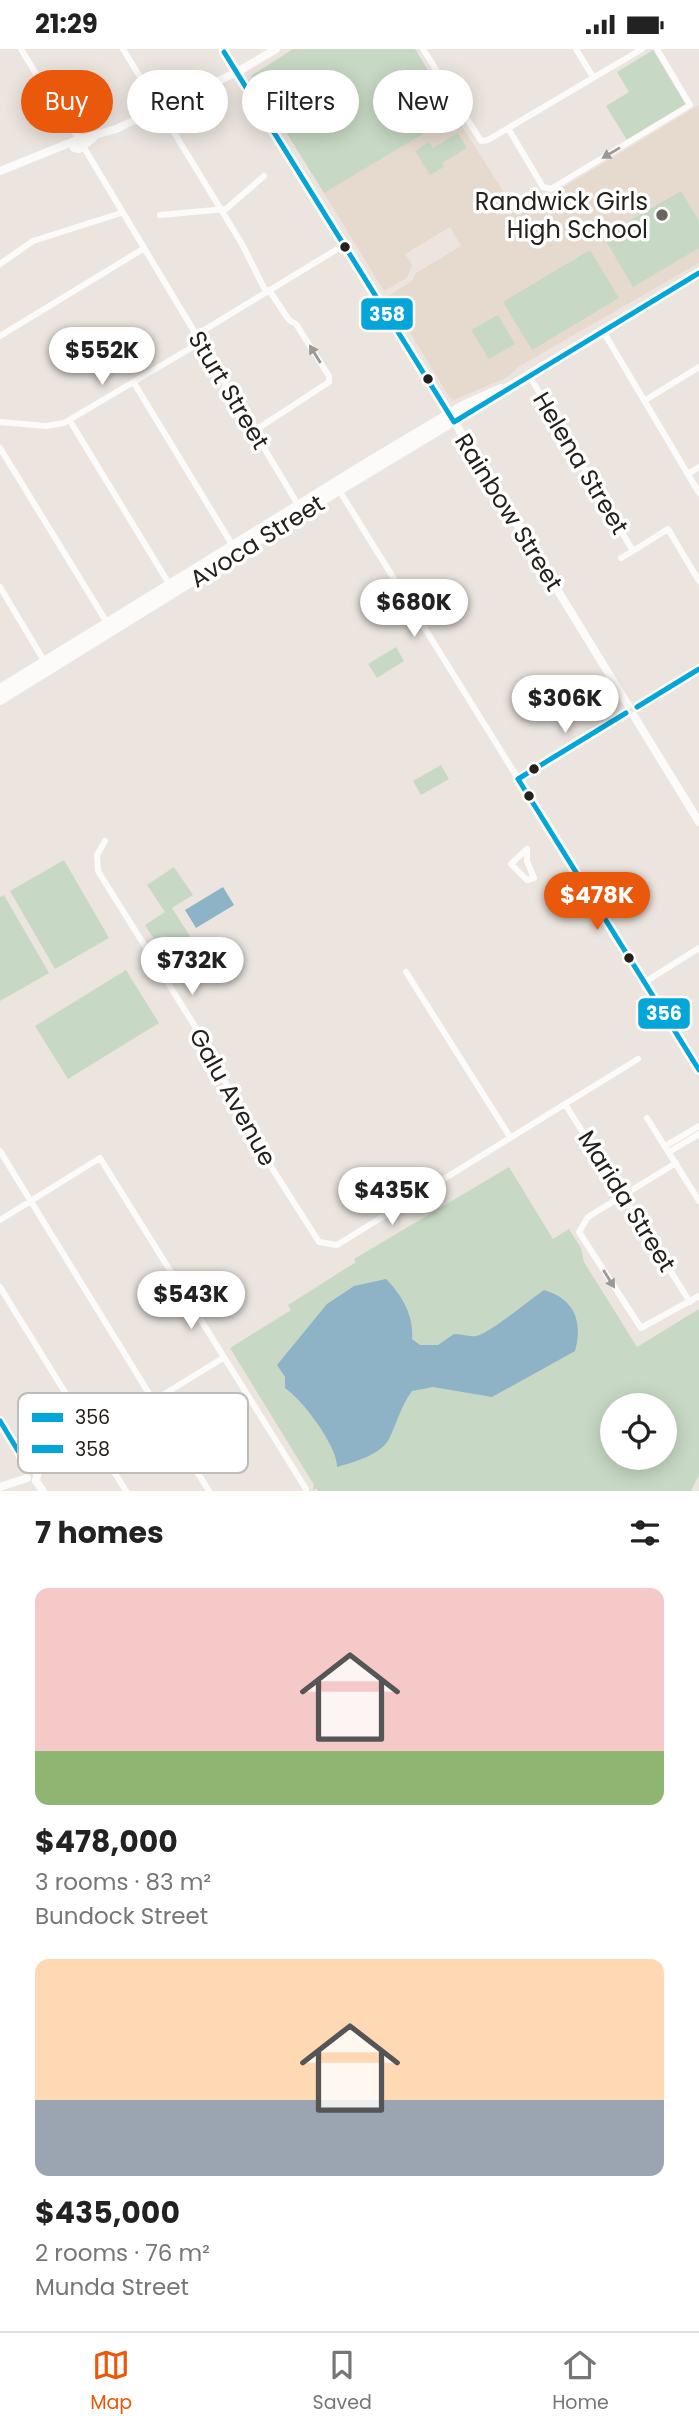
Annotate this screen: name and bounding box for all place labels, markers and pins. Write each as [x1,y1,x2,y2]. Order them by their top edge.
place label: Randwick Girls High School [475,185,648,246]
marker: Randwick Girls High School [654,207,670,223]
unlabelled marker [338,240,352,254]
pin: $552K [53,327,151,387]
unlabelled marker [421,372,435,386]
pin: $680K [365,579,463,639]
pin: $306K [516,675,614,735]
unlabelled marker [527,762,541,776]
unlabelled marker [522,789,536,803]
pin: $478K [548,873,646,932]
pin: $732K [143,937,241,997]
unlabelled marker [622,951,636,965]
pin: $435K [343,1167,441,1227]
pin: $543K [142,1271,240,1331]

